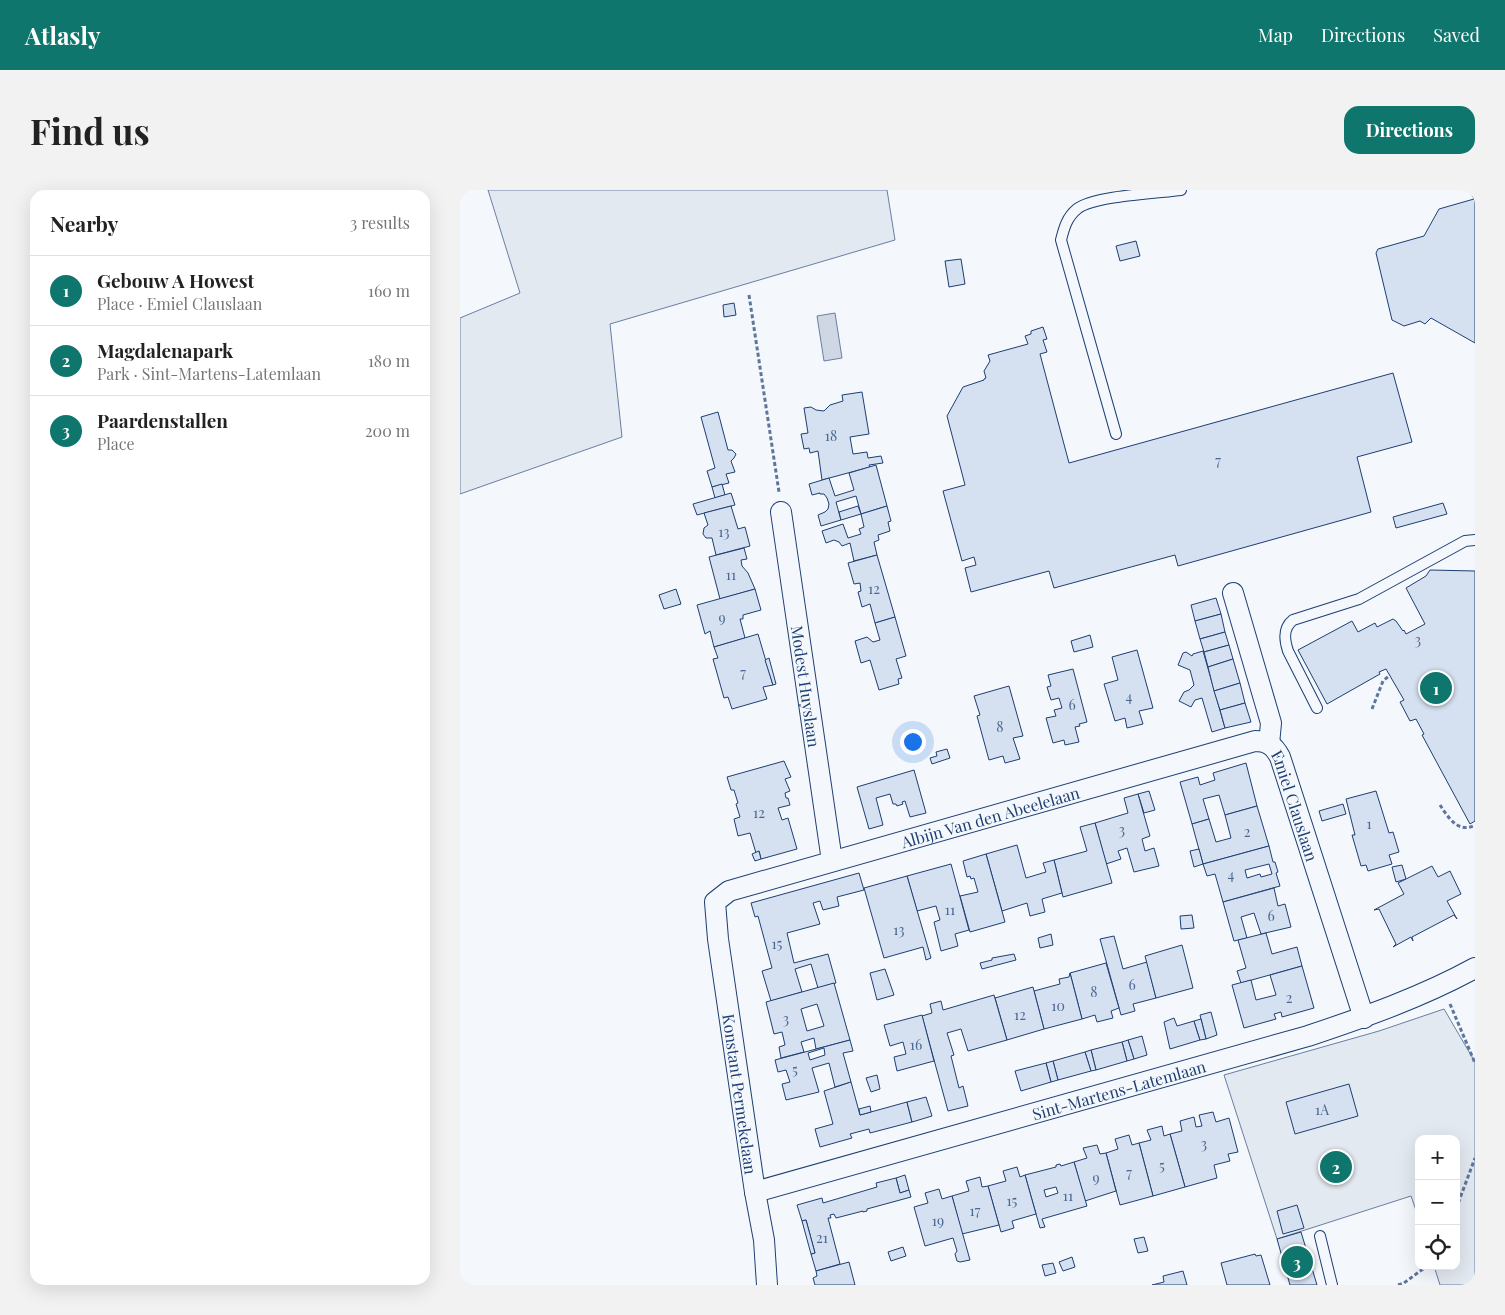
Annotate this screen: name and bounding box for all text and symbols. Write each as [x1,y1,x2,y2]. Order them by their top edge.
text: Atlasly [25,19,100,51]
text: Map [1258,23,1293,47]
text: Directions [1321,23,1405,47]
text: Saved [1433,23,1480,47]
button: Directions [1344,106,1475,154]
text: Find us [30,107,150,154]
text: Nearby [50,209,119,237]
text: 3 results [350,212,410,233]
text: Gebouw A Howest [97,267,254,293]
text: 1 [63,280,69,301]
text: 160 m [368,280,410,301]
text: Place · Emiel Clauslaan [97,293,262,314]
text: Magdalenapark [97,337,233,363]
text: 2 [62,350,70,371]
text: 180 m [368,350,410,371]
text: Park · Sint-Martens-Latemlaan [97,363,321,384]
text: Paardenstallen [97,407,228,433]
text: 3 [62,420,70,441]
text: 200 m [365,420,410,441]
house number: 18 [825,426,837,445]
text: Place [97,433,135,454]
house number: 7 [1215,451,1221,470]
house number: 13 [718,522,730,541]
house number: 11 [726,565,736,584]
house number: 12 [868,579,880,598]
house number: 9 [718,608,726,627]
street label: Modest Huyslaan [787,624,826,749]
house number: 3 [1415,630,1421,649]
house number: 7 [740,663,746,682]
pin: 1 [1420,669,1452,707]
house number: 4 [1126,687,1133,706]
house number: 6 [1068,695,1076,714]
house number: 8 [996,717,1004,736]
your location [900,729,926,755]
street label: Emiel Clauslaan [1267,746,1323,864]
street label: Albijn Van den Abeelelaan [897,781,1082,852]
house number: 12 [753,803,765,822]
house number: 1 [1366,814,1372,833]
house number: 3 [1119,820,1125,839]
house number: 2 [1244,822,1251,841]
house number: 4 [1228,865,1235,884]
house number: 11 [945,900,955,919]
house number: 6 [1267,906,1275,925]
house number: 13 [893,920,905,939]
house number: 15 [772,934,783,953]
house number: 6 [1128,975,1136,994]
house number: 8 [1090,982,1098,1001]
house number: 2 [1286,988,1293,1007]
house number: 10 [1051,996,1065,1015]
house number: 12 [1014,1005,1026,1024]
house number: 3 [783,1009,789,1028]
street label: Konstant Permekelaan [718,1012,762,1176]
house number: 16 [910,1035,922,1054]
street label: Sint-Martens-Latemlaan [1030,1055,1208,1124]
house number: 5 [792,1060,798,1079]
house number: 1A [1315,1100,1329,1119]
house number: 3 [1201,1134,1207,1153]
map controls [1415,1135,1460,1270]
button: + [1415,1135,1460,1180]
pin: 2 [1320,1148,1352,1186]
house number: 5 [1159,1156,1165,1175]
house number: 7 [1126,1163,1132,1182]
house number: 9 [1092,1168,1100,1187]
button: − [1415,1180,1460,1225]
house number: 11 [1063,1186,1073,1205]
house number: 15 [1007,1191,1018,1210]
house number: 17 [970,1201,981,1220]
house number: 19 [932,1211,944,1230]
button: locate [1415,1225,1460,1270]
house number: 21 [816,1228,828,1247]
pin: 3 [1281,1243,1313,1281]

